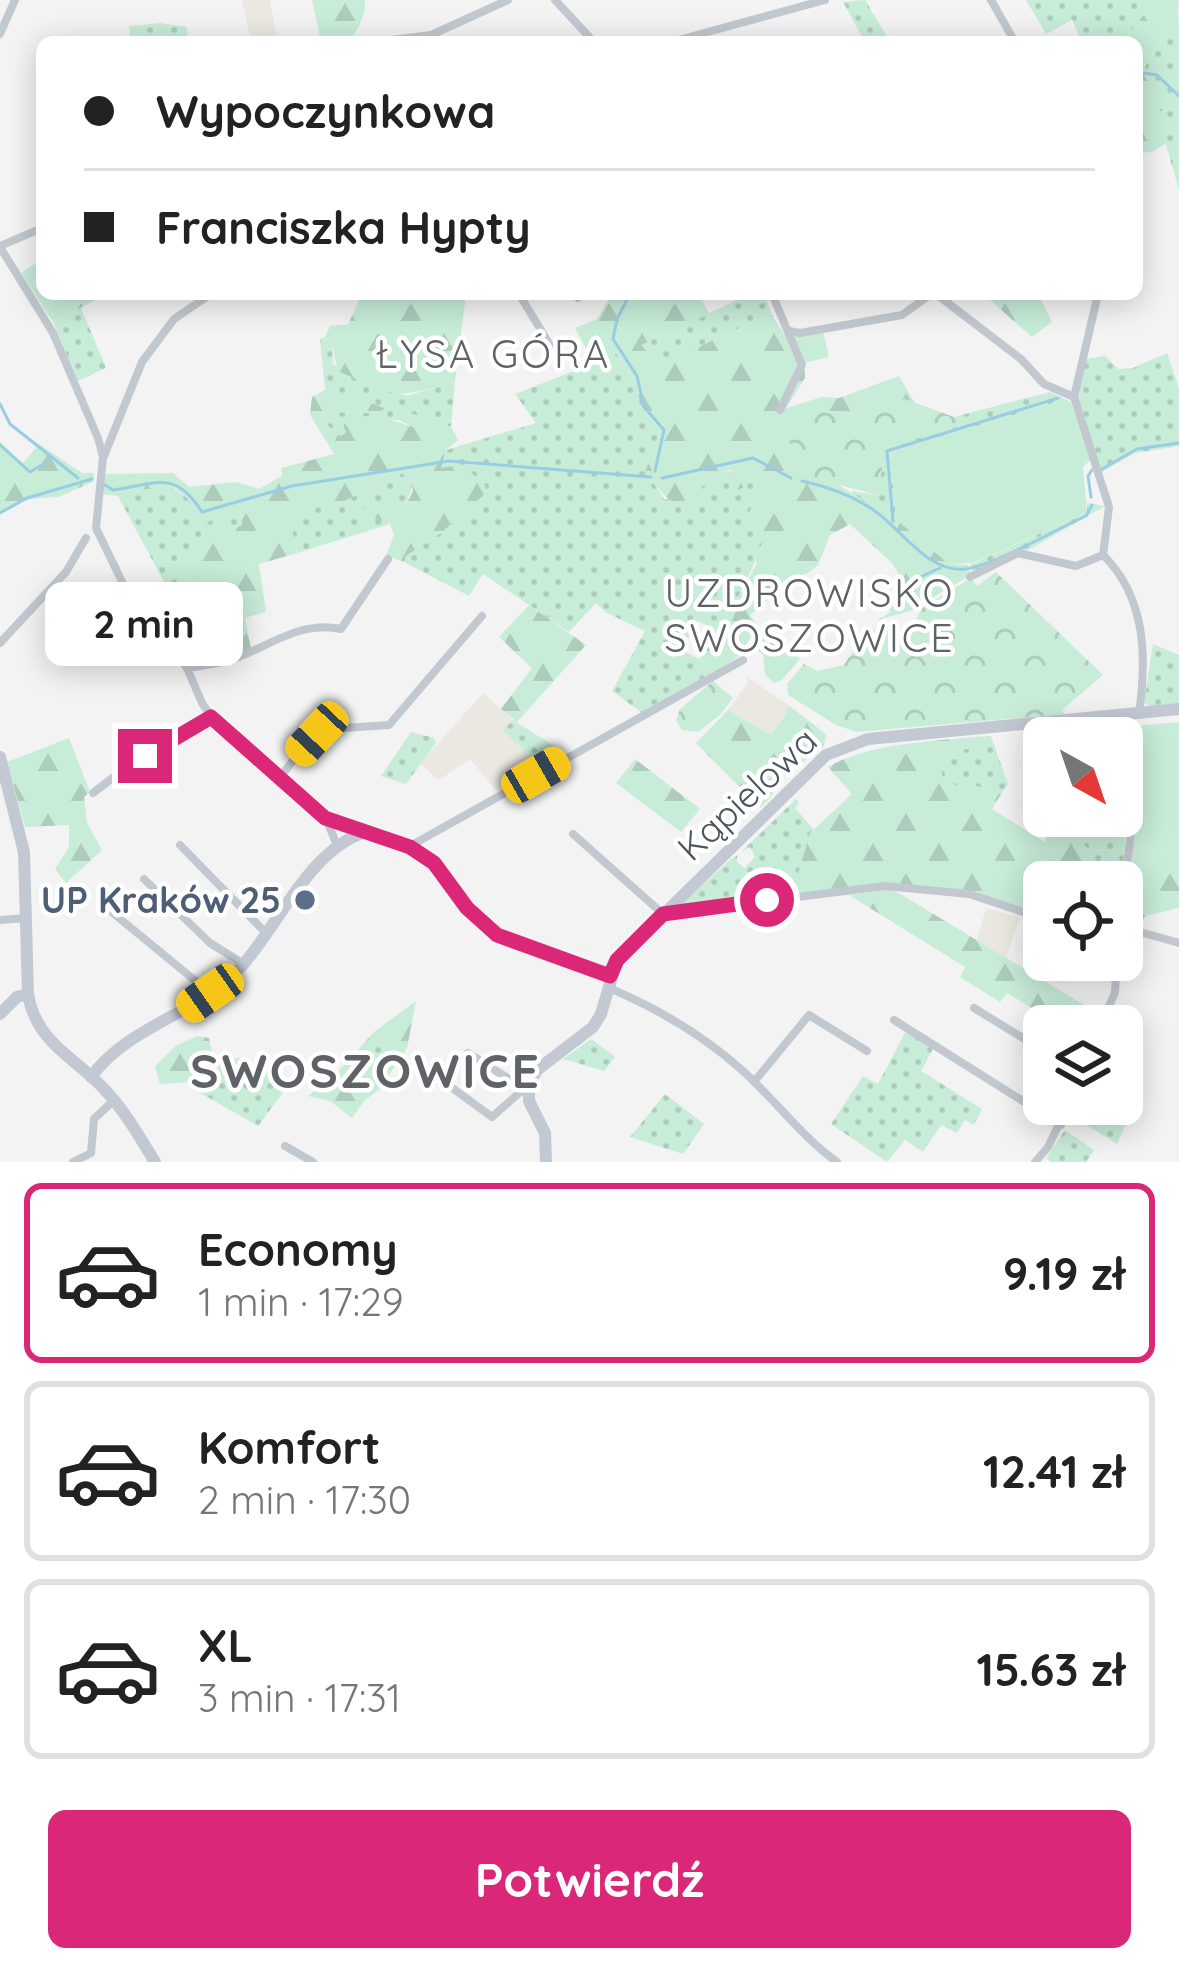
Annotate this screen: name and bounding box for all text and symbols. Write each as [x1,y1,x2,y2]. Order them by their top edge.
text: Wypoczynkowa [156,83,495,139]
text: Franciszka Hypty [156,199,531,255]
district label: ŁYSA GÓRA [375,329,611,378]
district label: UZDROWISKO SWOSZOWICE [665,568,955,662]
callout: 2 min [46,582,244,666]
text: 2 min [93,599,195,648]
car [279,695,355,773]
north arrow [1023,717,1143,837]
map controls [1023,717,1143,1125]
street label: Kąpielowa [667,718,826,870]
route end [118,729,172,783]
car [496,741,576,809]
button: locate [1023,861,1143,981]
route start [740,873,794,927]
place label: UP Kraków 25 [41,877,281,922]
marker: UP Kraków 25 [292,887,318,913]
car [170,958,250,1028]
button: layers [1023,1005,1143,1125]
district label: SWOSZOWICE [190,1040,542,1100]
icon: car [54,1219,162,1327]
text: Economy [198,1221,398,1277]
text: 9.19 zł [1003,1245,1125,1301]
text: 1 min · 17:29 [198,1277,404,1326]
icon: car [54,1417,162,1525]
text: Komfort [198,1419,380,1475]
text: 12.41 zł [983,1443,1125,1499]
text: 2 min · 17:30 [198,1475,411,1524]
icon: car [54,1615,162,1723]
text: XL [198,1617,253,1673]
text: 15.63 zł [977,1641,1125,1697]
text: 3 min · 17:31 [198,1673,401,1722]
button: Potwierdź [48,1810,1131,1948]

